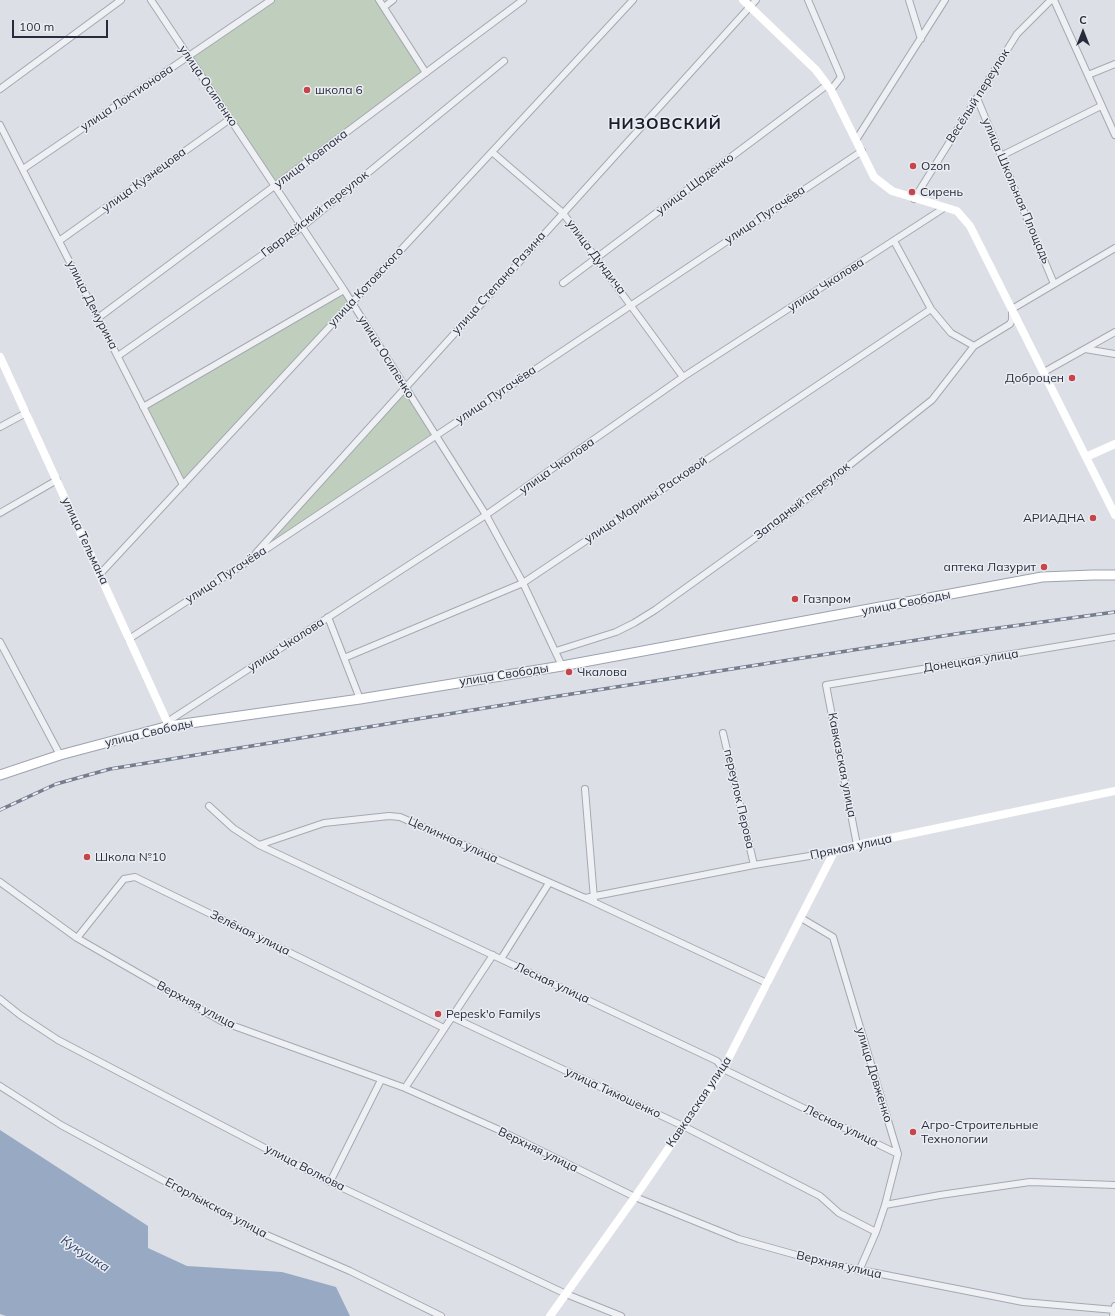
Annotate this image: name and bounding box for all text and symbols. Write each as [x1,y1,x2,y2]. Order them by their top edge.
scale bar [14,12,110,38]
north arrow [1063,12,1103,52]
text: С [1079,13,1087,27]
text: 100 m [19,19,54,34]
street label: улица Осипенко [175,43,241,129]
street label: Весёлый переулок [943,46,1013,146]
street label: улица Локтионова [78,62,176,134]
place label: школа 6 [315,83,363,97]
marker: школа 6 [302,85,312,95]
district label: НИЗОВСКИЙ [608,114,722,134]
street label: улица Школьная Площадь [979,116,1053,266]
street label: улица Ковпака [272,127,350,191]
street label: улица Кузнецова [99,145,189,215]
street label: улица Щаденко [653,150,737,218]
place label: Ozon [921,159,950,173]
marker: Ozon [908,161,918,171]
street label: Гвардейский переулок [258,168,372,260]
street label: улица Пугачёва [722,183,808,247]
place label: Сирень [920,185,963,199]
marker: Сирень [907,187,917,197]
street label: улица Дундича [563,217,629,297]
street label: улица Степана Разина [449,229,549,337]
street label: улица Котовского [325,244,407,330]
street label: улица Чкалова [785,255,867,315]
street label: улица Демурина [63,258,121,352]
street label: улица Осипенко [355,313,417,401]
street label: улица Пугачёва [453,363,539,427]
place label: Доброцен [1005,371,1064,385]
marker: Доброцен [1067,373,1077,383]
street label: улица Чкалова [517,435,597,497]
street label: улица Марины Расковой [582,454,710,546]
street label: Западный переулок [751,459,853,543]
street label: улица Тельмана [58,495,112,587]
place label: АРИАДНА [1023,511,1085,525]
marker: АРИАДНА [1088,513,1098,523]
street label: улица Пугачёва [183,543,269,607]
place label: аптека Лазурит [944,560,1036,574]
marker: аптека Лазурит [1039,562,1049,572]
street label: улица Свободы [860,587,952,619]
place label: Газпром [803,592,851,606]
marker: Газпром [790,594,800,604]
street label: улица Чкалова [245,615,327,675]
street label: Донецкая улица [922,646,1020,676]
street label: улица Свободы [458,661,550,689]
place label: Чкалова [577,665,627,679]
marker: Чкалова [564,667,574,677]
street label: Кавказская улица [825,711,859,819]
street label: улица Свободы [103,716,195,750]
street label: переулок Перова [721,748,757,850]
street label: Целинная улица [406,814,500,866]
street label: Прямая улица [809,831,893,863]
place label: Школа №10 [95,850,166,864]
marker: Школа №10 [82,852,92,862]
street label: Зелёная улица [208,907,292,959]
street label: Лесная улица [512,959,592,1007]
street label: Верхняя улица [154,978,238,1032]
place label: Pepesk'o Familys [446,1007,541,1021]
marker: Pepesk'o Familys [433,1009,443,1019]
street label: улица Довженко [853,1026,895,1124]
street label: Кавказская улица [663,1054,735,1150]
street label: улица Тимошенко [563,1065,663,1121]
street label: Лесная улица [801,1102,881,1150]
place label: Агро-Строительные Технологии [921,1118,1038,1146]
street label: Верхняя улица [496,1124,580,1176]
marker: Агро-Строительные Технологии [908,1127,918,1137]
street label: улица Волкова [263,1142,347,1194]
street label: Егорлыкская улица [163,1175,269,1241]
water label: Кукушка [58,1233,112,1275]
street label: Верхняя улица [795,1248,883,1282]

